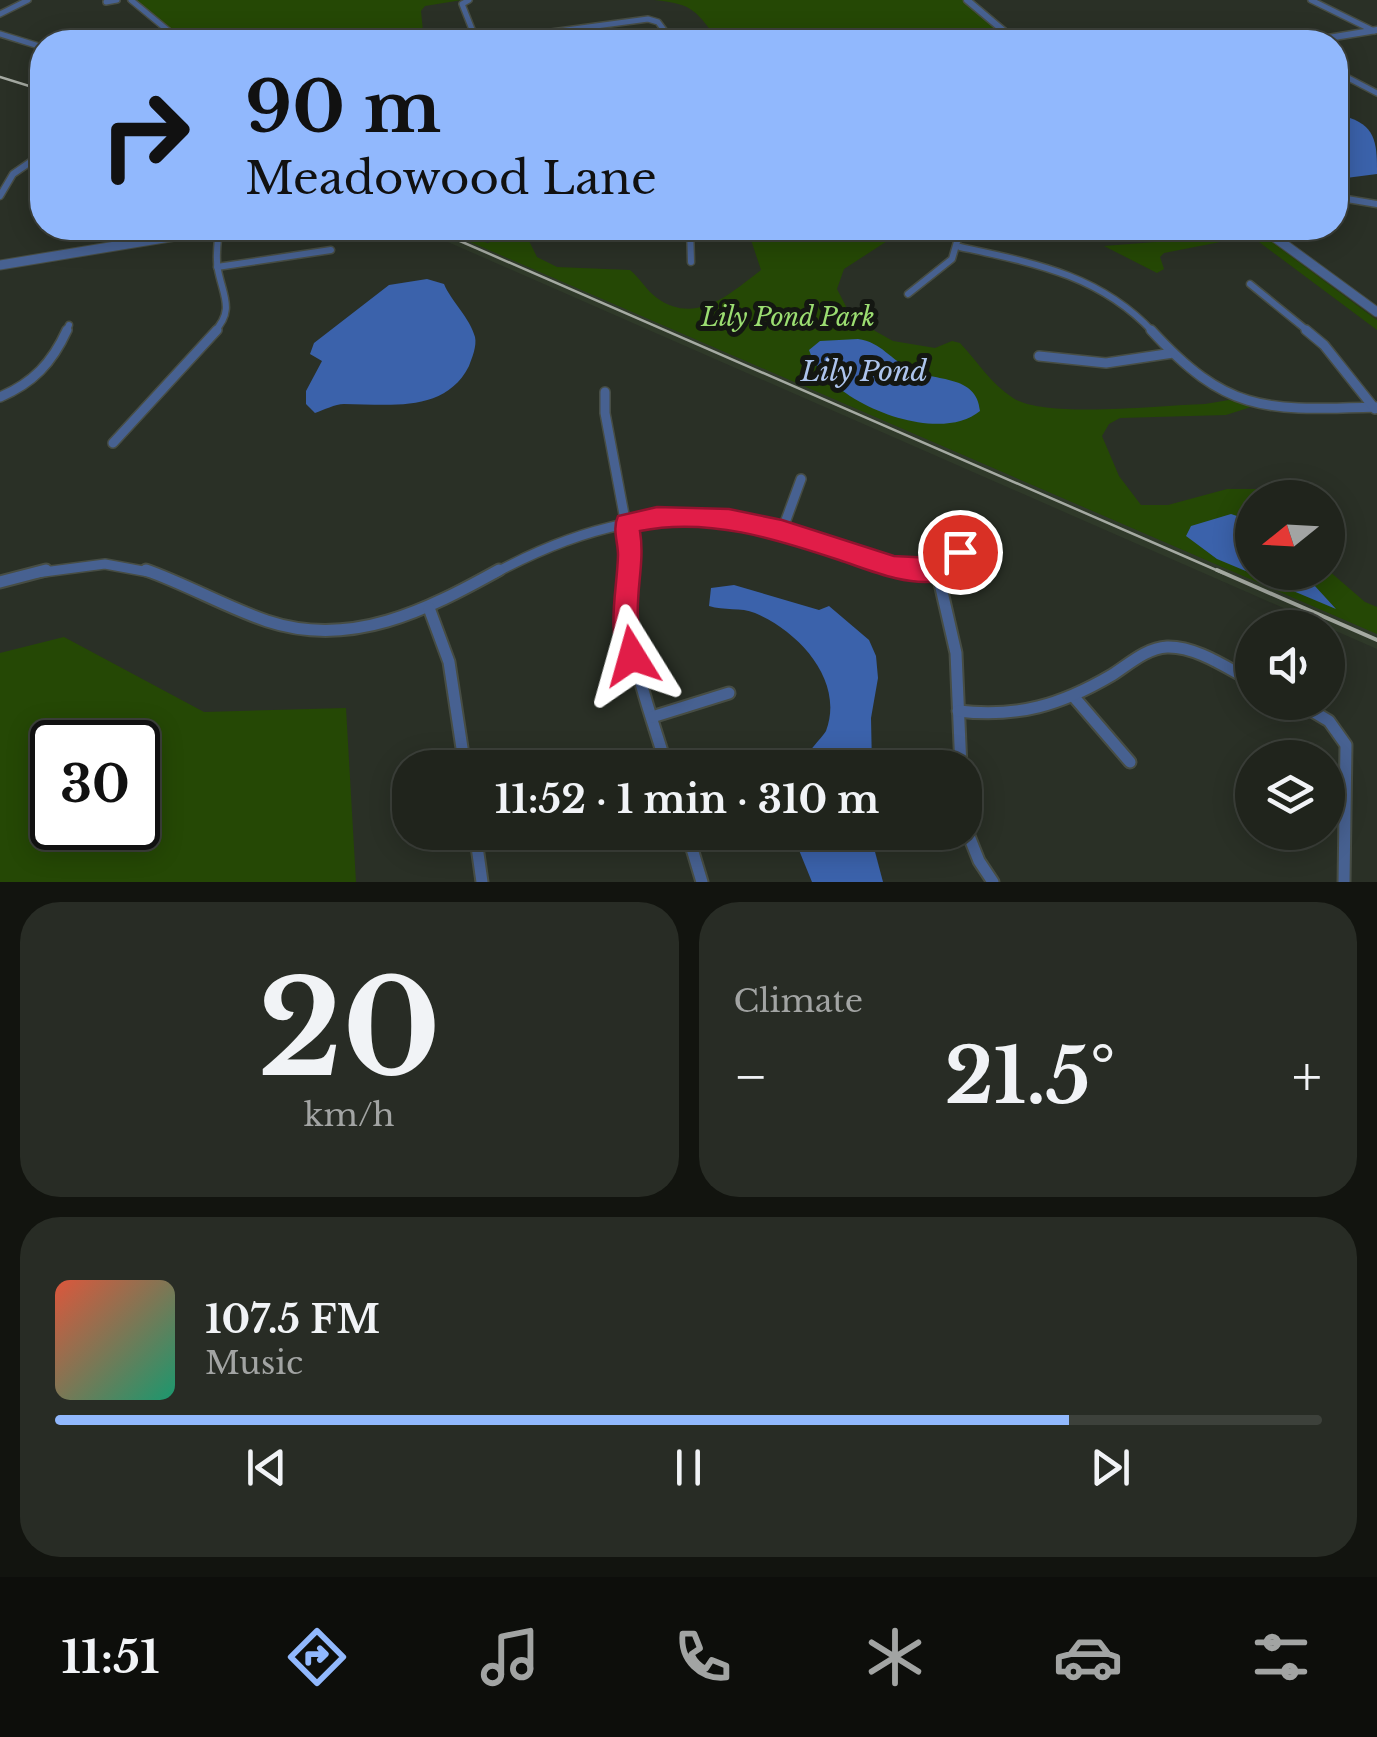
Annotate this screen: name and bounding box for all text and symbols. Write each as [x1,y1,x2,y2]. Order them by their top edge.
text: 90 m [245,64,441,151]
icon: right [80,70,210,200]
text: Meadowood Lane [245,150,657,206]
park label: Lily Pond Park [700,302,875,333]
water label: Lily Pond [800,354,928,389]
north arrow [1235,480,1345,590]
map controls [1235,480,1345,850]
pin [918,510,1003,595]
icon: arrive [933,525,988,580]
position arrow [580,604,684,708]
button: sound [1235,610,1345,720]
speed limit sign: 30 [30,720,160,850]
button: layers [1235,740,1345,850]
text: 11:52 · 1 min · 310 m [495,776,879,823]
text: 20 [258,949,441,1110]
text: Climate [734,981,863,1021]
text: 21.5° [945,1030,1115,1123]
text: − [734,1043,768,1111]
text: + [1292,1043,1322,1111]
text: km/h [304,1095,395,1135]
text: 107.5 FM [205,1296,380,1343]
text: Music [205,1343,303,1383]
icon: previous [239,1440,294,1495]
icon: pause [661,1440,716,1495]
icon: next [1083,1440,1138,1495]
icon: directions [282,1622,352,1692]
icon: music [475,1622,545,1692]
icon: phone [668,1622,738,1692]
icon: climate [860,1622,930,1692]
icon: car [1053,1622,1123,1692]
icon: filters [1246,1622,1316,1692]
text: 11:51 [61,1629,160,1685]

